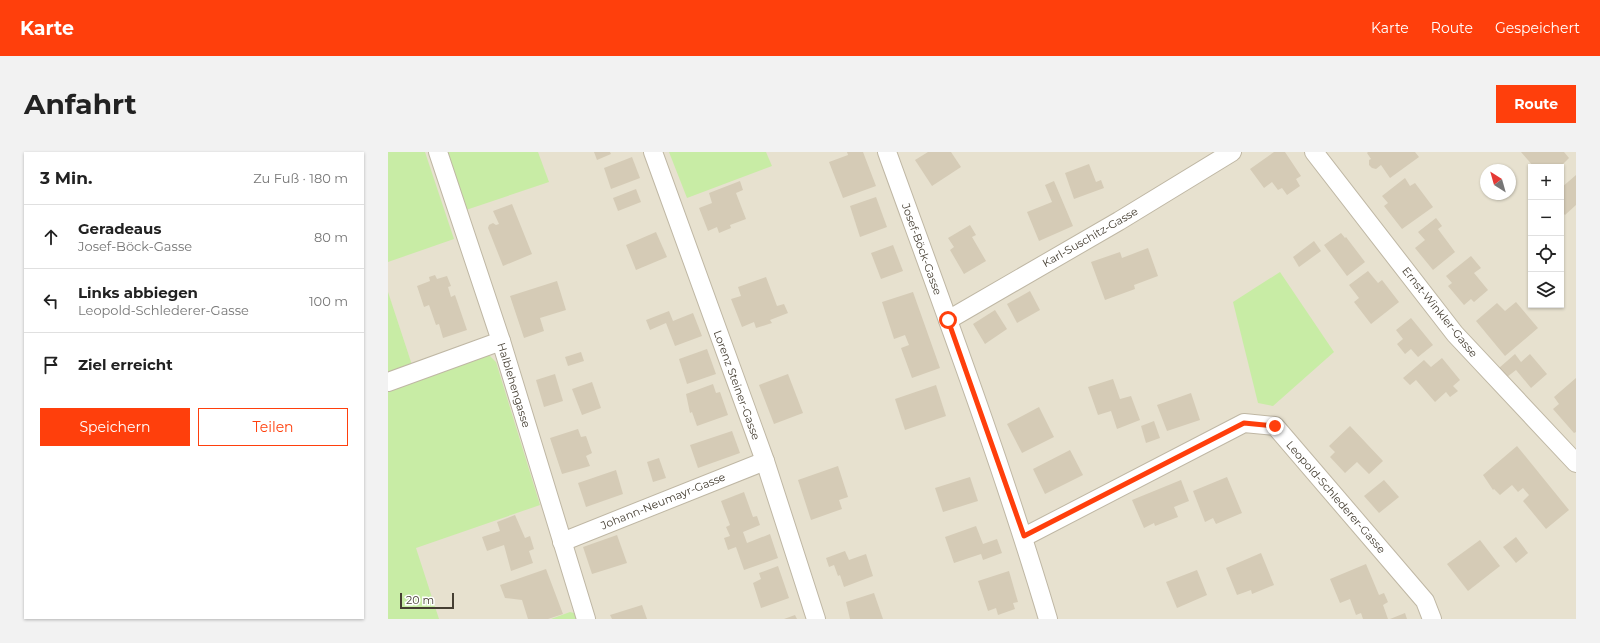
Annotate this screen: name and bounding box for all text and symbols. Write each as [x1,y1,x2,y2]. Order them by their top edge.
text: Karte [20,17,74,40]
text: Karte [1371,19,1409,37]
text: Route [1431,19,1473,37]
text: Gespeichert [1495,19,1580,37]
button: Route [1496,85,1576,123]
text: Anfahrt [24,87,137,121]
north arrow [1480,164,1516,200]
map controls [1528,164,1564,308]
button: + [1528,164,1564,200]
text: 3 Min. [40,168,92,188]
text: Zu Fuß · 180 m [253,170,348,186]
street label: Josef-Böck-Gasse [899,200,945,297]
button: − [1528,200,1564,236]
street label: Karl-Suschitz-Gasse [1040,204,1141,270]
text: Geradeaus [78,219,161,238]
icon: ahead [40,226,62,248]
text: 80 m [314,229,348,245]
button: locate [1528,236,1564,272]
text: Josef-Böck-Gasse [78,238,192,254]
street label: Ernst-Winkler-Gasse [1399,264,1481,360]
button: layers [1528,272,1564,308]
text: Links abbiegen [78,283,198,302]
icon: left [40,290,62,312]
text: 100 m [309,293,348,309]
text: Leopold-Schlederer-Gasse [78,302,249,318]
route start [939,311,957,329]
street label: Lorenz Steiner-Gasse [711,328,764,442]
street label: Halblehengasse [494,341,534,430]
icon: arrive [40,354,62,376]
text: Ziel erreicht [78,355,173,374]
button: Speichern [40,408,190,446]
button: Teilen [198,408,348,446]
route end [1266,417,1284,435]
street label: Leopold-Schlederer-Gasse [1283,438,1389,556]
street label: Johann-Neumayr-Gasse [598,469,728,533]
scale bar [400,591,454,610]
text: 20 m [406,593,434,607]

